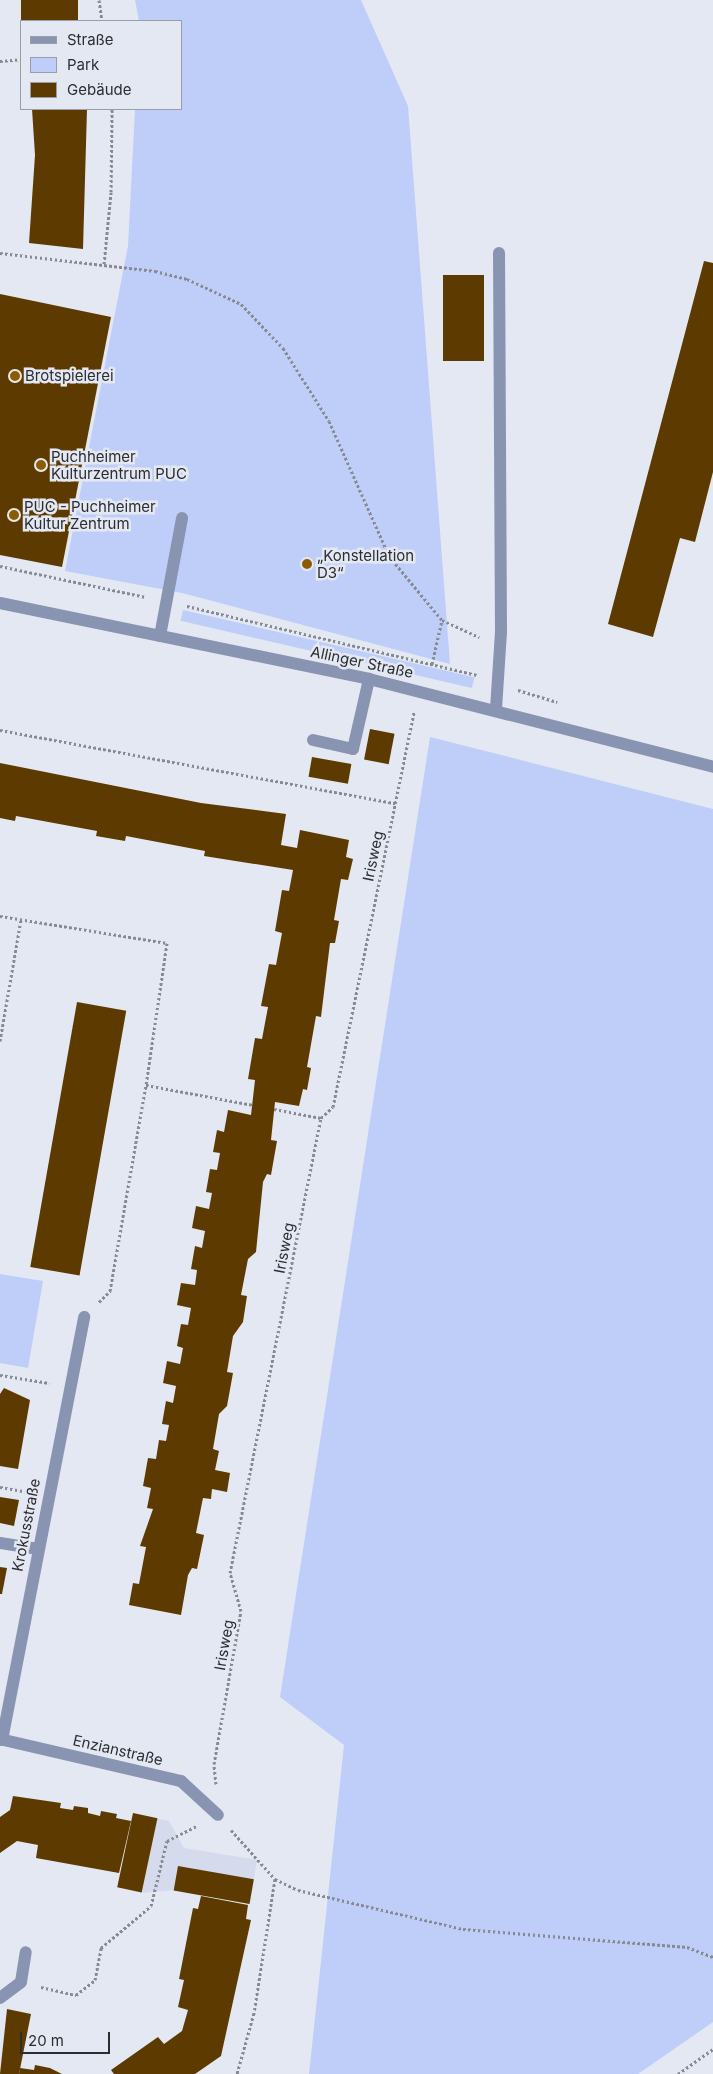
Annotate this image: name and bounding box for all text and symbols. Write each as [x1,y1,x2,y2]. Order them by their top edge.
legend [20,20,182,110]
text: Straße [67,30,114,49]
text: Park [67,55,99,74]
text: Gebäude [67,80,132,99]
place label: Brotspielerei [25,367,114,385]
marker: Brotspielerei [9,370,21,382]
place label: Puchheimer Kulturzentrum PUC [51,447,187,482]
marker: Puchheimer Kulturzentrum PUC [35,459,47,471]
place label: PUC - Puchheimer Kultur Zentrum [24,497,156,532]
marker: PUC - Puchheimer Kultur Zentrum [8,509,20,521]
place label: „Konstellation D3“ [317,546,414,581]
marker: „Konstellation D3“ [301,558,313,570]
street label: Allinger Straße [309,642,415,682]
street label: Irisweg [359,829,387,883]
street label: Irisweg [270,1221,298,1275]
street label: Krokusstraße [8,1477,44,1573]
street label: Irisweg [211,1618,237,1672]
street label: Enzianstraße [71,1731,165,1769]
scale bar [22,2022,112,2054]
text: 20 m [28,2031,64,2050]

